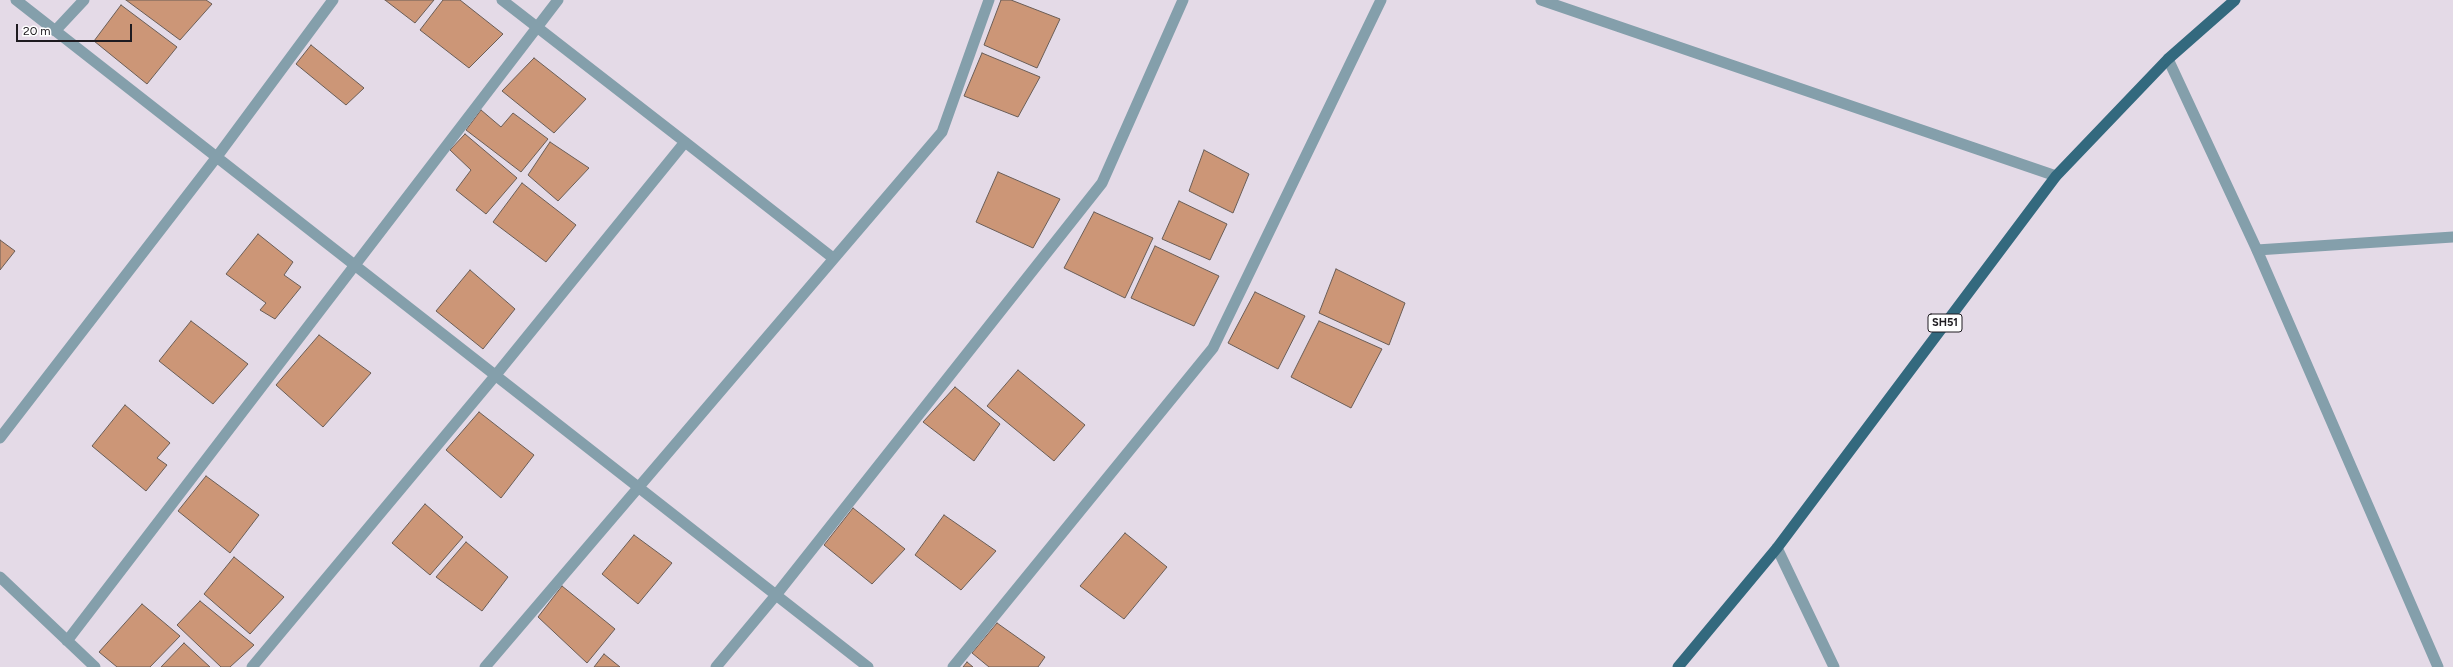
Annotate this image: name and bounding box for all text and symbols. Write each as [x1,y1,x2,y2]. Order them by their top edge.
scale bar [18,16,134,42]
text: 20 m [23,24,51,38]
road number: SH51 [1928,314,1962,332]

